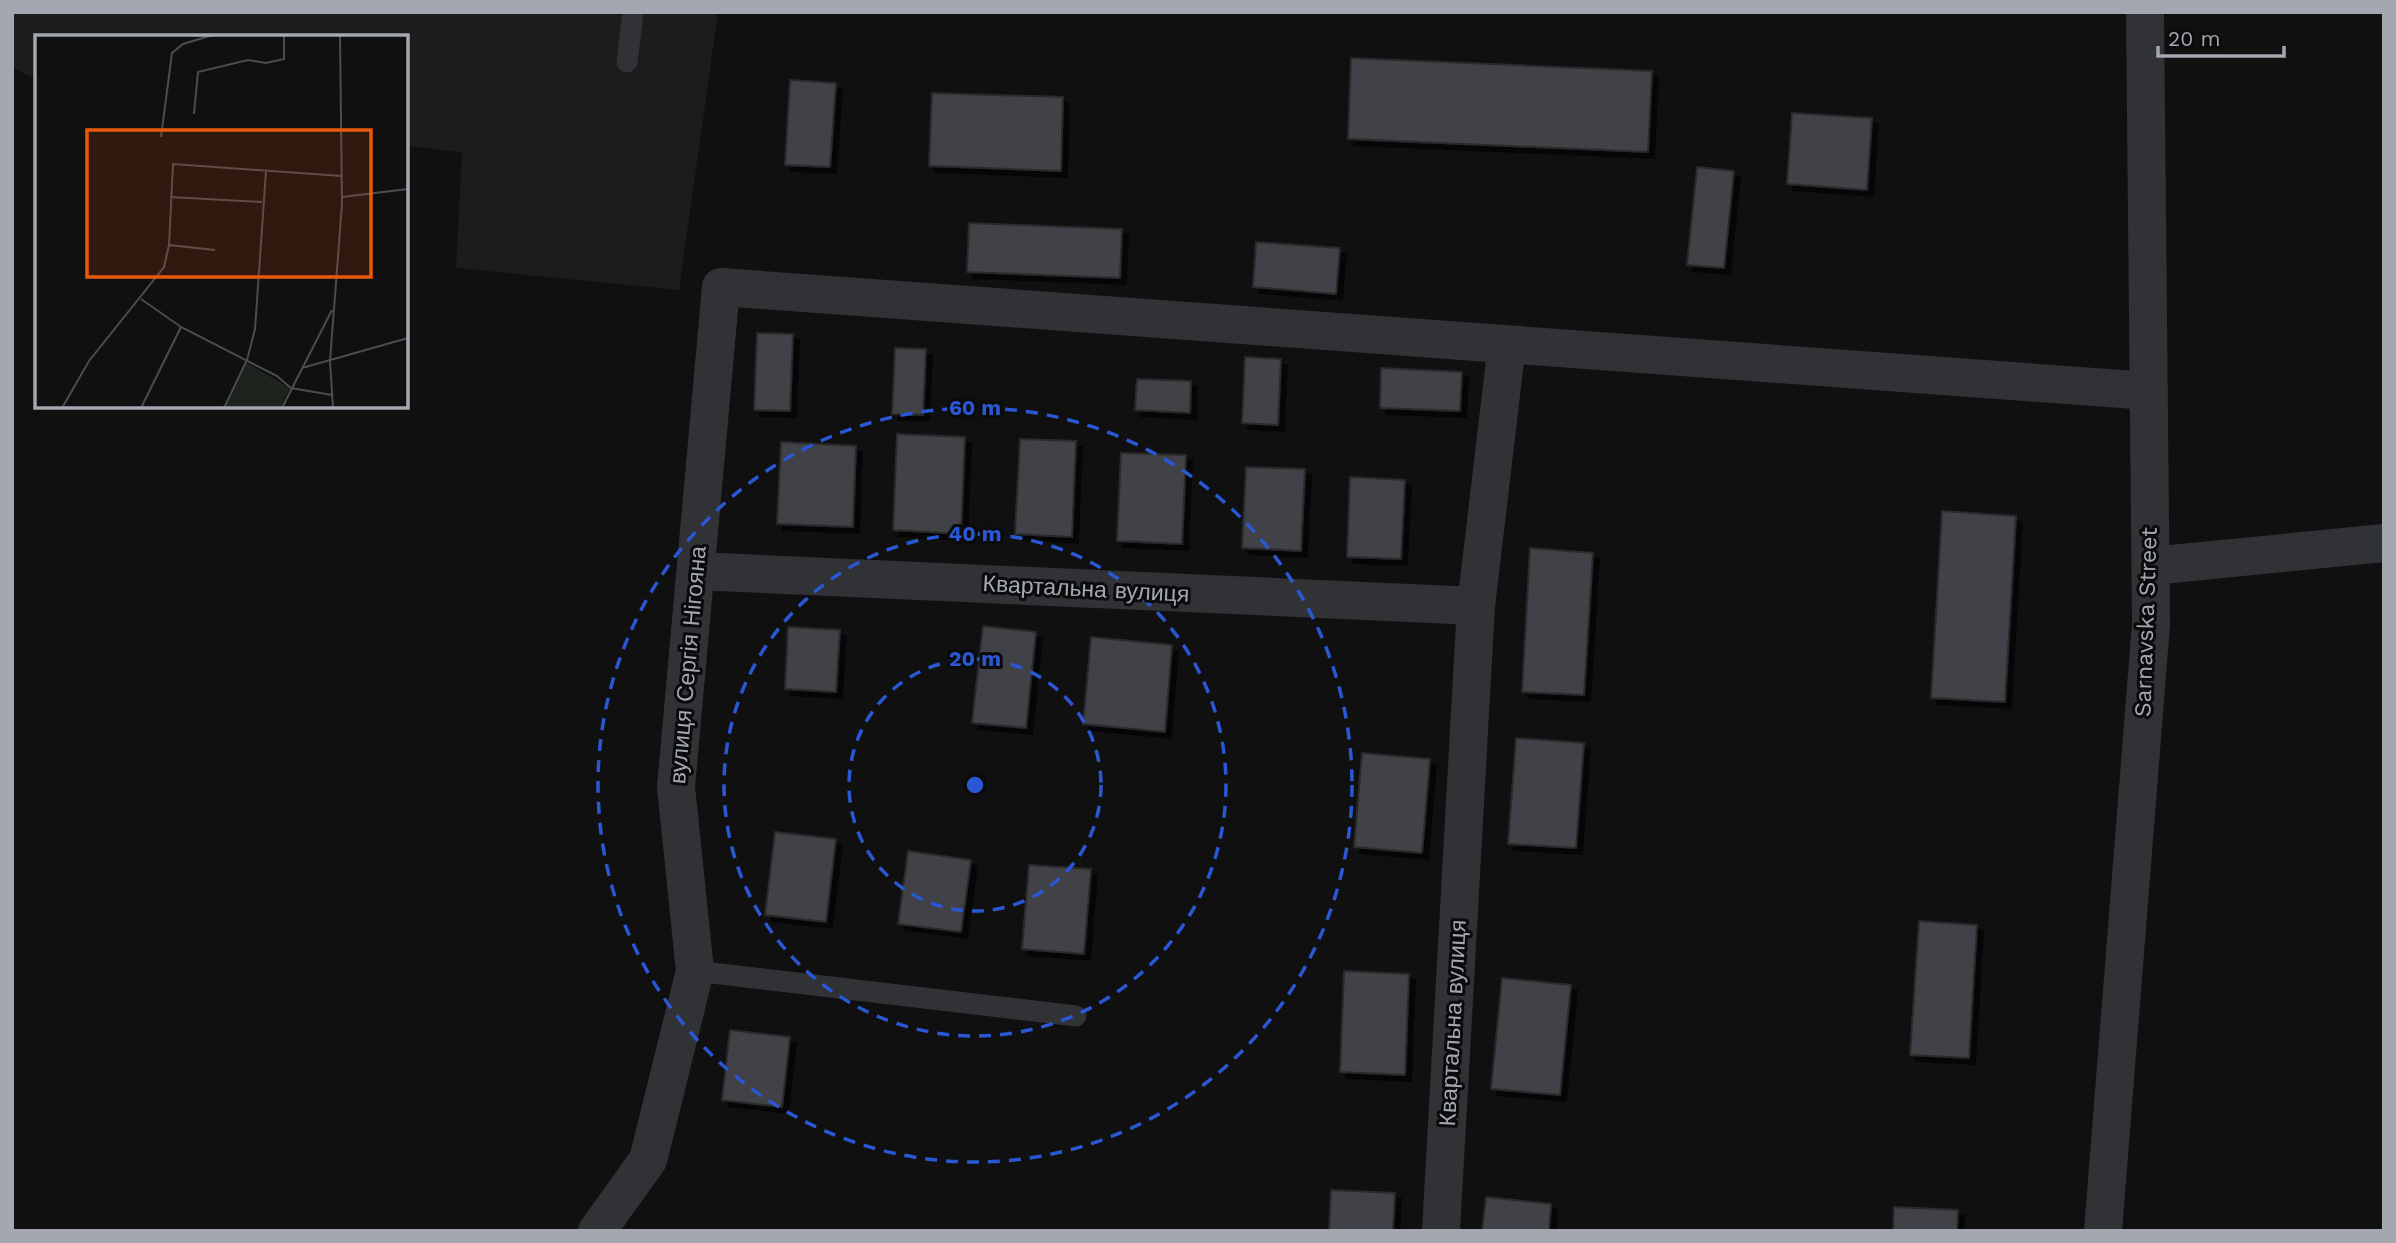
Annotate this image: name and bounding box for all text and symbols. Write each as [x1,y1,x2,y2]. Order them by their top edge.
scale bar [2158,14,2284,58]
text: 20 m [2168,26,2220,51]
inset map [35,35,408,408]
text: 60 m [949,395,1001,420]
text: 40 m [949,521,1001,546]
street label: Sarnavska Street [2129,526,2163,717]
street label: вулиця Сергія Нігояна [664,545,712,785]
street label: Квартальна вулиця [982,570,1190,608]
text: 20 m [949,646,1001,671]
centre of rings [963,773,987,797]
street label: Квартальна вулиця [1434,919,1472,1127]

